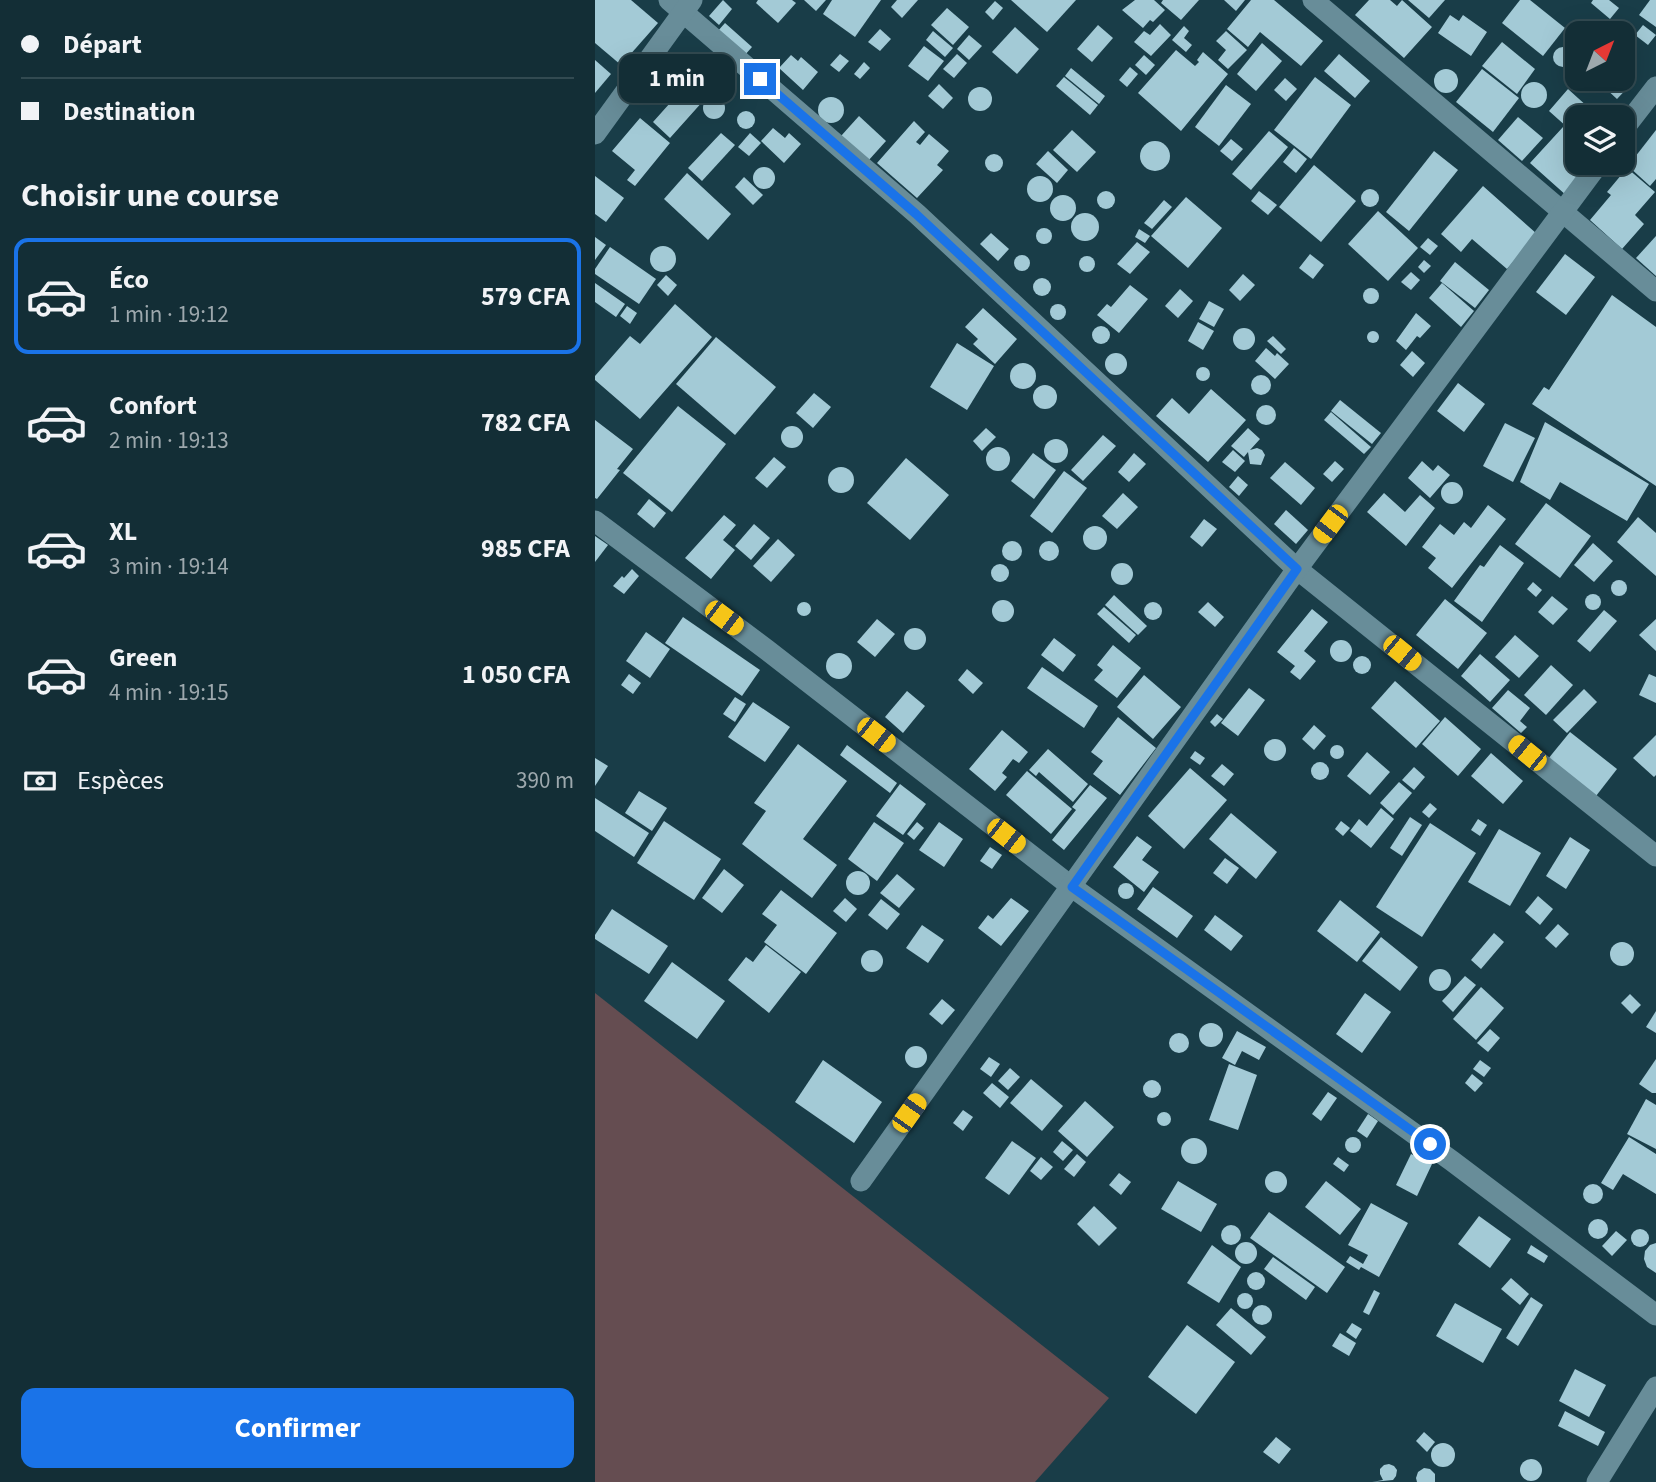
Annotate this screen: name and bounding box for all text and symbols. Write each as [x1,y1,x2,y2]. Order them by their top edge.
north arrow [1565,21,1635,91]
map controls [1565,21,1635,175]
text: Départ [63,26,142,63]
callout: 1 min [620,55,735,104]
text: 1 min [649,62,705,95]
route end [744,63,776,95]
text: Destination [63,93,196,130]
button: layers [1565,105,1635,175]
text: Choisir une course [21,173,279,219]
text: Éco [109,261,149,298]
icon: car [25,265,88,328]
text: 579 CFA [481,278,570,315]
text: 1 min · 19:12 [109,298,229,331]
text: Confort [109,387,197,424]
icon: car [25,391,88,454]
text: 782 CFA [481,404,570,441]
text: 2 min · 19:13 [109,424,229,457]
car [1309,501,1352,547]
text: XL [109,513,137,550]
icon: car [25,517,88,580]
text: 985 CFA [481,530,570,567]
text: 3 min · 19:14 [109,550,229,583]
car [701,597,748,639]
car [1380,632,1425,674]
text: Green [109,639,177,676]
icon: car [25,643,88,706]
text: 1 050 CFA [462,656,570,693]
text: 4 min · 19:15 [109,676,229,709]
car [853,714,900,756]
car [1505,732,1550,774]
icon: cash [21,762,59,800]
text: Espèces [77,762,164,799]
text: 390 m [516,764,574,797]
car [983,815,1030,857]
car [889,1090,930,1136]
route start [1414,1128,1446,1160]
button: Confirmer [21,1388,574,1468]

